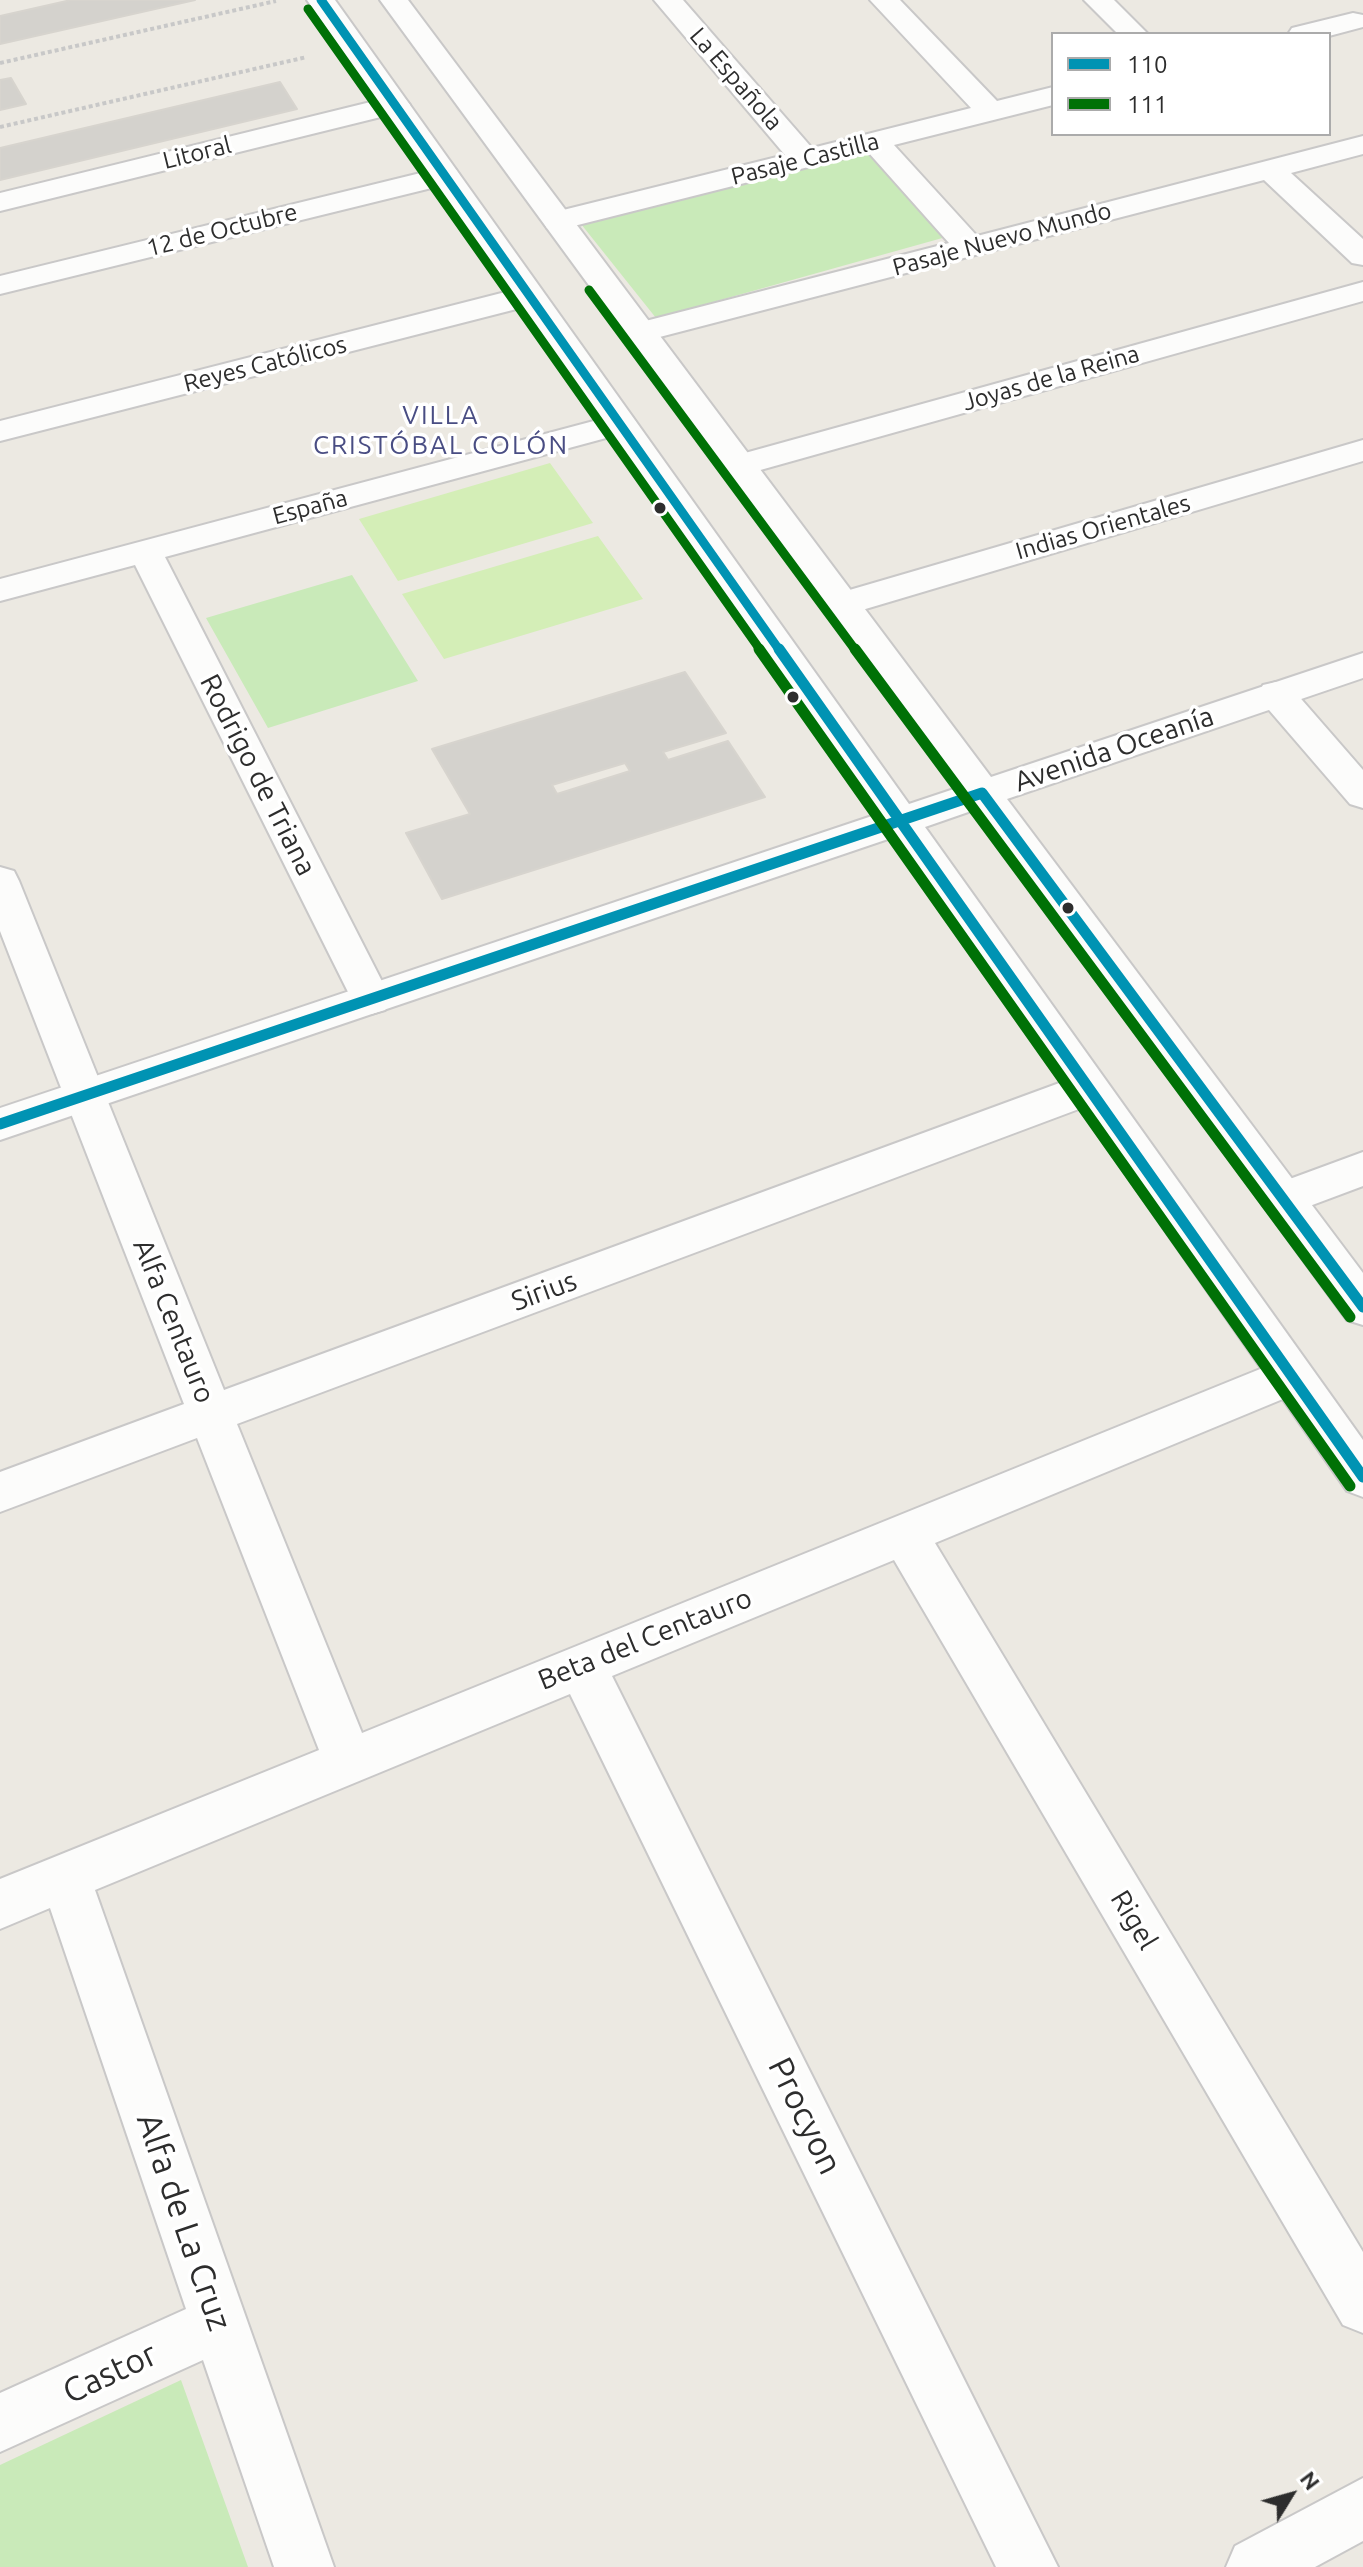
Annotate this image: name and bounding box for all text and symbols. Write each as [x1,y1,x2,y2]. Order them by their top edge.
street label: La Española [684,22,788,136]
legend [1051,32,1331,136]
text: 110 [1127,51,1168,78]
text: 111 [1127,91,1168,118]
street label: Pasaje Castilla [728,127,882,191]
street label: Litoral [160,131,234,175]
street label: Pasaje Nuevo Mundo [889,196,1115,282]
street label: 12 de Octubre [143,197,301,263]
street label: Reyes Católicos [181,330,349,398]
street label: Joyas de la Reina [959,339,1143,417]
district label: VILLA CRISTÓBAL COLÓN [313,399,569,460]
street label: España [269,483,351,531]
street label: Indias Orientales [1012,488,1194,566]
unlabelled marker [652,500,668,516]
street label: Rodrigo de Triana [193,669,323,881]
unlabelled marker [785,689,801,705]
street label: Avenida Oceanía [1010,699,1218,799]
unlabelled marker [1060,900,1076,916]
street label: Alfa Centauro [126,1234,222,1408]
street label: Sirius [507,1264,581,1318]
street label: Beta del Centauro [533,1581,757,1697]
street label: Rigel [1103,1884,1165,1956]
street label: Procyon [759,2051,851,2181]
street label: Alfa de La Cruz [128,2108,240,2336]
street label: Castor [56,2334,164,2412]
north arrow [1251,2455,1331,2535]
text: N [1296,2466,1325,2494]

